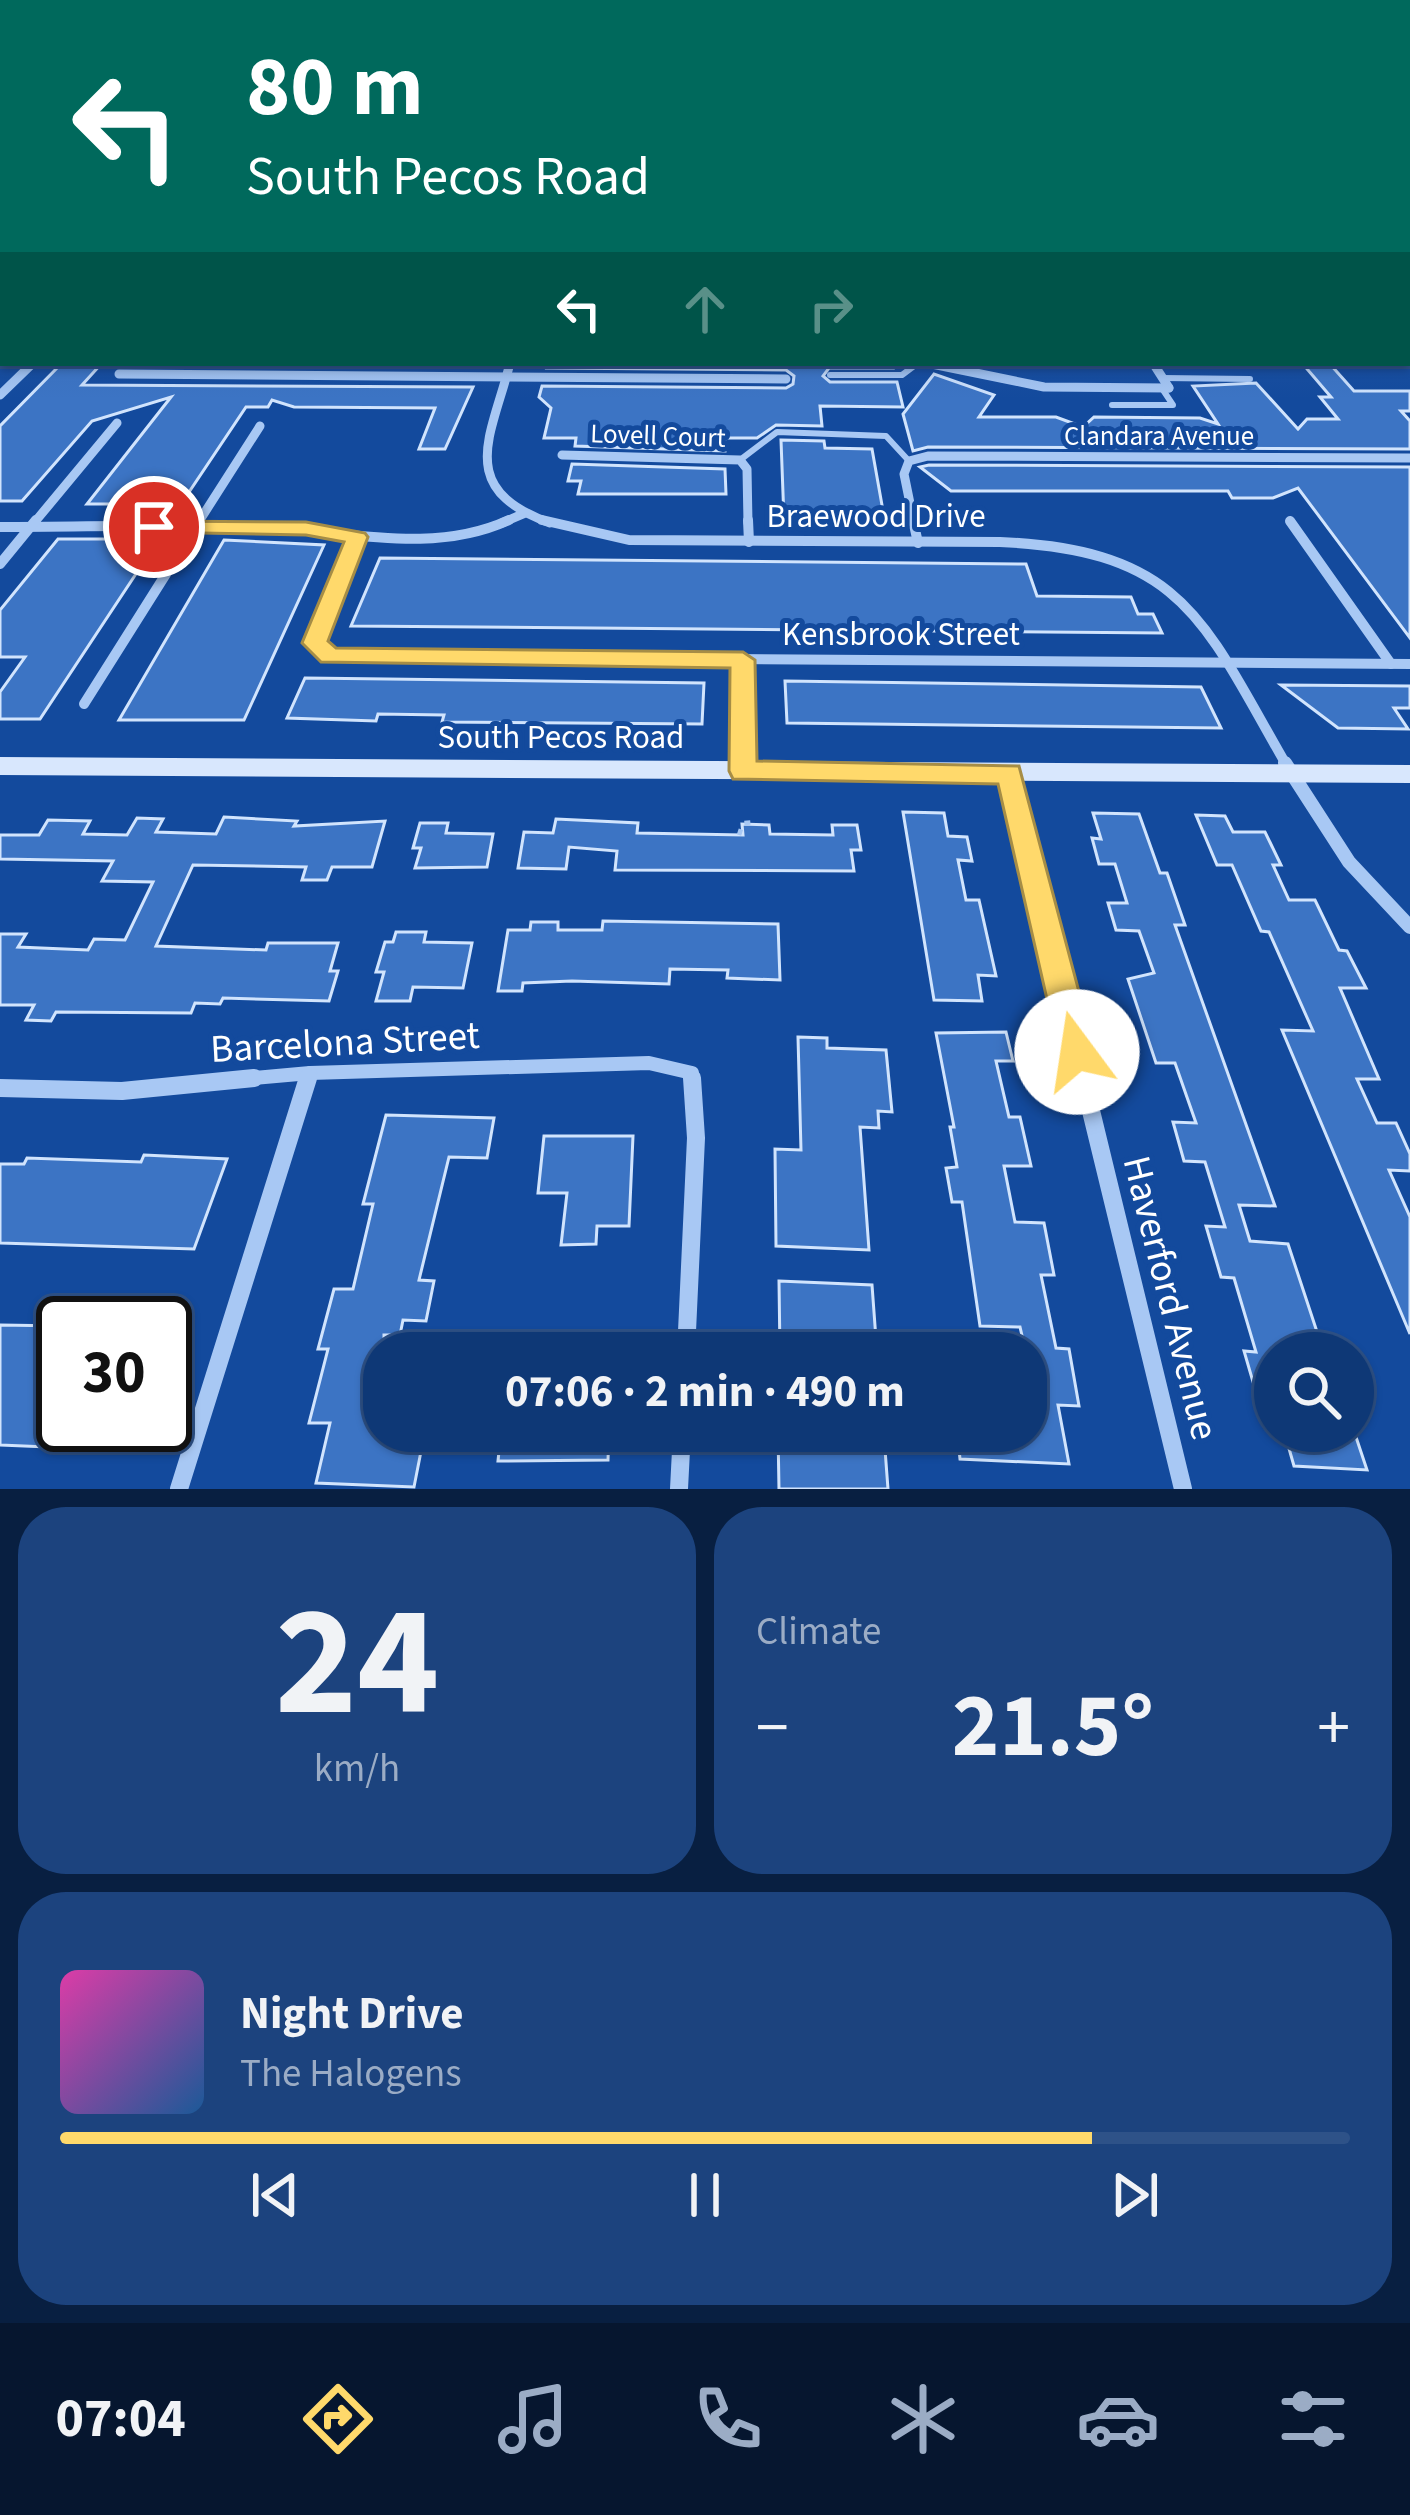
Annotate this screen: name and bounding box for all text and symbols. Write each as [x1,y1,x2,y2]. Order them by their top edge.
text: 80 m [246,28,424,148]
icon: left [48,48,204,204]
text: South Pecos Road [246,139,650,216]
icon: left [546,276,612,342]
icon: ahead [672,276,738,342]
icon: right [798,276,864,342]
street label: Lovell Court [590,414,726,458]
street label: Clandara Avenue [1064,417,1254,456]
pin [103,476,205,578]
street label: Braewood Drive [766,493,986,540]
icon: arrive [121,494,187,560]
street label: Kensbrook Street [782,611,1020,658]
street label: South Pecos Road [438,714,684,761]
position arrow [1014,989,1140,1115]
street label: Barcelona Street [209,1008,481,1078]
street label: Haverford Avenue [1108,1150,1232,1446]
speed limit sign: 30 [36,1296,192,1452]
map controls [1254,1332,1374,1452]
button: search [1254,1332,1374,1452]
text: 07:06 · 2 min · 490 m [505,1360,905,1424]
text: 24 [275,1552,439,1774]
text: Climate [756,1604,881,1660]
text: 21.5° [952,1663,1154,1791]
text: − [756,1681,789,1775]
text: + [1317,1681,1350,1775]
text: km/h [314,1741,400,1797]
text: Night Drive [240,1982,464,2046]
text: The Halogens [240,2046,462,2102]
icon: previous [242,2162,308,2228]
icon: pause [672,2162,738,2228]
icon: next [1102,2162,1168,2228]
icon: directions [296,2377,380,2461]
icon: music [491,2377,575,2461]
icon: phone [686,2377,770,2461]
icon: climate [881,2377,965,2461]
icon: car [1076,2377,1160,2461]
icon: filters [1271,2377,1355,2461]
text: 07:04 [55,2381,186,2458]

